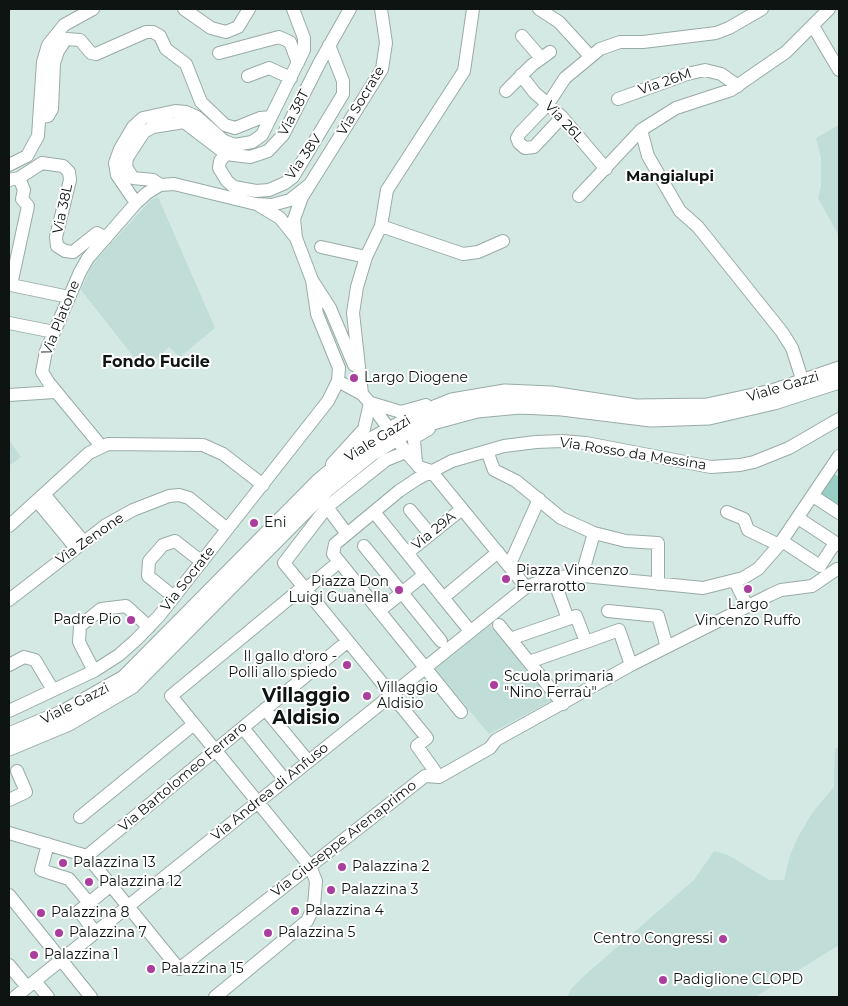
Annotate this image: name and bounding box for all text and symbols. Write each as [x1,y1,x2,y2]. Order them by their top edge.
street label: Via Socrate [334,63,388,139]
street label: Via 26M [636,65,694,99]
street label: Via 38T [275,87,313,139]
street label: Via 26L [541,98,587,146]
street label: Via 38V [282,131,326,183]
district label: Mangialupi [626,168,714,186]
street label: Via 38L [50,183,76,235]
street label: Via Platone [38,278,84,358]
district label: Fondo Fucile [102,352,210,372]
street label: Viale Gazzi [745,368,821,406]
place label: Largo Diogene [364,370,468,386]
marker: Largo Diogene [348,372,360,384]
street label: Viale Gazzi [342,412,414,466]
street label: Via Rosso da Messina [558,434,708,474]
street label: Via 29A [409,508,459,554]
street label: Via Zenone [53,510,127,568]
place label: Eni [264,515,287,531]
marker: Eni [248,517,260,529]
street label: Via Socrate [157,543,219,615]
place label: Piazza Vincenzo Ferrarotto [516,563,629,596]
marker: Piazza Vincenzo Ferrarotto [500,573,512,585]
place label: Piazza Don Luigi Guanella [288,574,389,606]
marker: Largo Vincenzo Ruffo [742,583,754,595]
marker: Piazza Don Luigi Guanella [393,584,405,596]
place label: Largo Vincenzo Ruffo [695,597,801,630]
place label: Padre Pio [53,612,121,628]
marker: Padre Pio [125,614,137,626]
place label: Il gallo d'oro - Polli allo spiedo [228,649,337,682]
marker: Il gallo d'oro - Polli allo spiedo [341,659,353,671]
place label: Scuola primaria "Nino Ferraù" [504,669,614,702]
marker: Scuola primaria "Nino Ferraù" [488,679,500,691]
street label: Viale Gazzi [38,680,112,728]
place label: Villaggio Aldisio [377,680,438,712]
district label: Villaggio Aldisio [262,685,350,729]
marker: Villaggio Aldisio [361,690,373,702]
street label: Via Bartolomeo Ferraro [115,718,251,836]
street label: Via Andrea di Anfuso [208,740,332,844]
street label: Via Giuseppe Arenaprimo [268,777,420,901]
place label: Palazzina 13 [73,855,156,871]
marker: Palazzina 13 [57,857,69,869]
place label: Palazzina 2 [352,859,430,875]
marker: Palazzina 2 [336,861,348,873]
place label: Palazzina 12 [99,874,182,890]
marker: Palazzina 12 [83,876,95,888]
place label: Palazzina 3 [341,882,418,898]
marker: Palazzina 3 [325,884,337,896]
place label: Palazzina 4 [305,903,384,919]
place label: Palazzina 8 [51,905,130,921]
marker: Palazzina 4 [289,905,301,917]
marker: Palazzina 8 [35,907,47,919]
place label: Palazzina 7 [69,925,147,941]
place label: Palazzina 5 [278,925,356,941]
marker: Palazzina 7 [53,927,65,939]
marker: Palazzina 5 [262,927,274,939]
place label: Centro Congressi [593,931,713,947]
marker: Centro Congressi [717,933,729,945]
place label: Palazzina 1 [44,947,119,963]
marker: Palazzina 1 [28,949,40,961]
place label: Palazzina 15 [161,961,244,977]
marker: Palazzina 15 [145,963,157,975]
place label: Padiglione CLOPD [673,972,803,988]
marker: Padiglione CLOPD [657,974,669,986]

